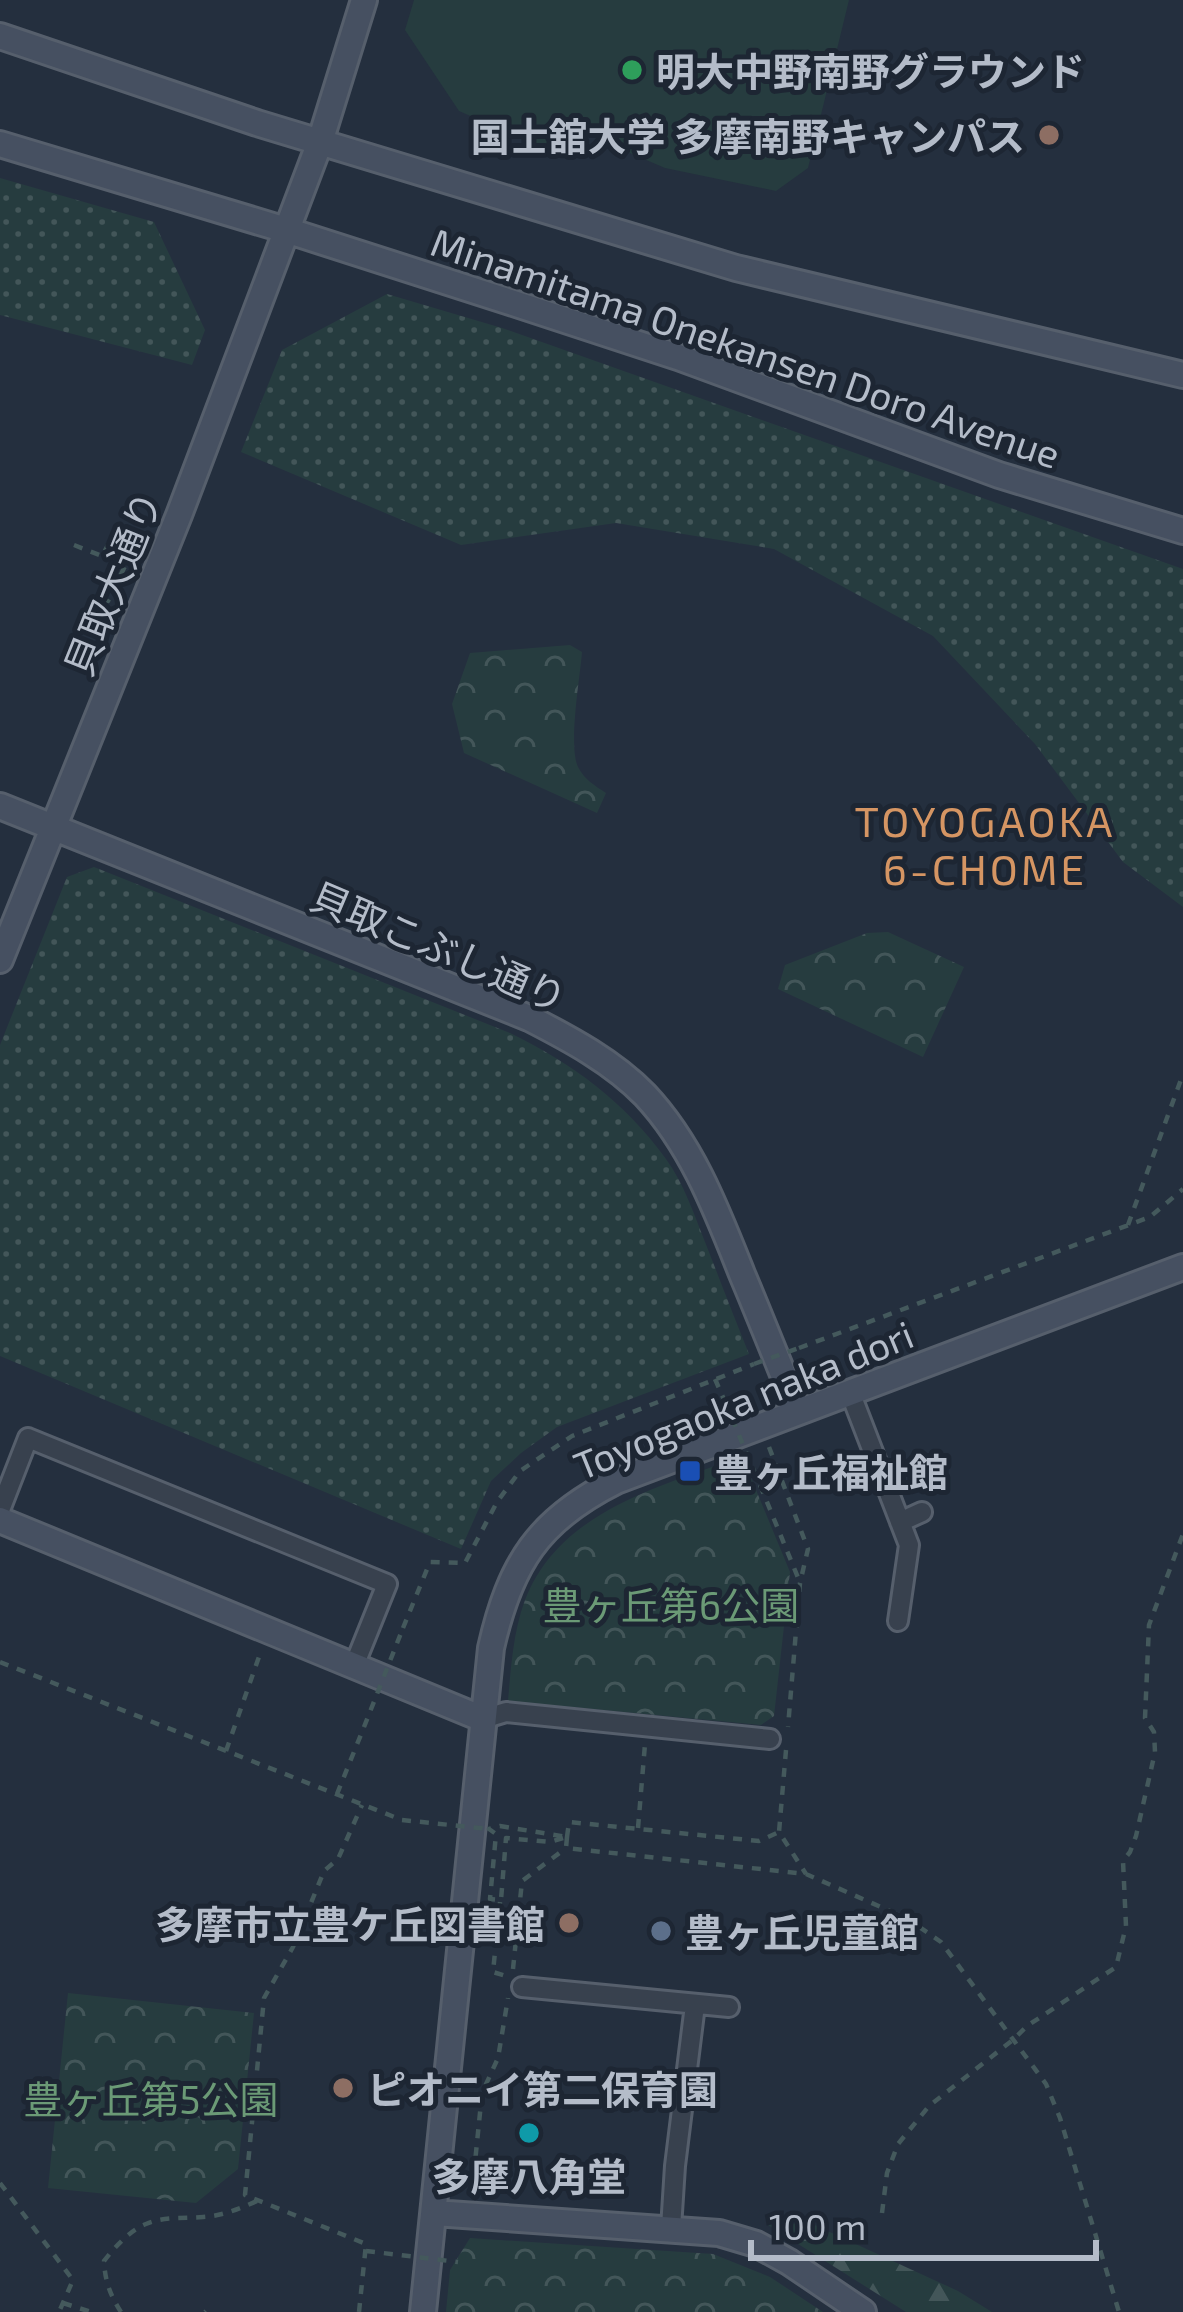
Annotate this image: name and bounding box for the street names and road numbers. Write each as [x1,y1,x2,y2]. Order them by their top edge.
street label: Minamitama Onekansen Doro Avenue [425,217,1067,477]
street label: 貝取大通り [54,484,170,682]
street label: 貝取こぶし通り [304,871,574,1021]
street label: Toyogaoka naka dori [567,1309,919,1489]

